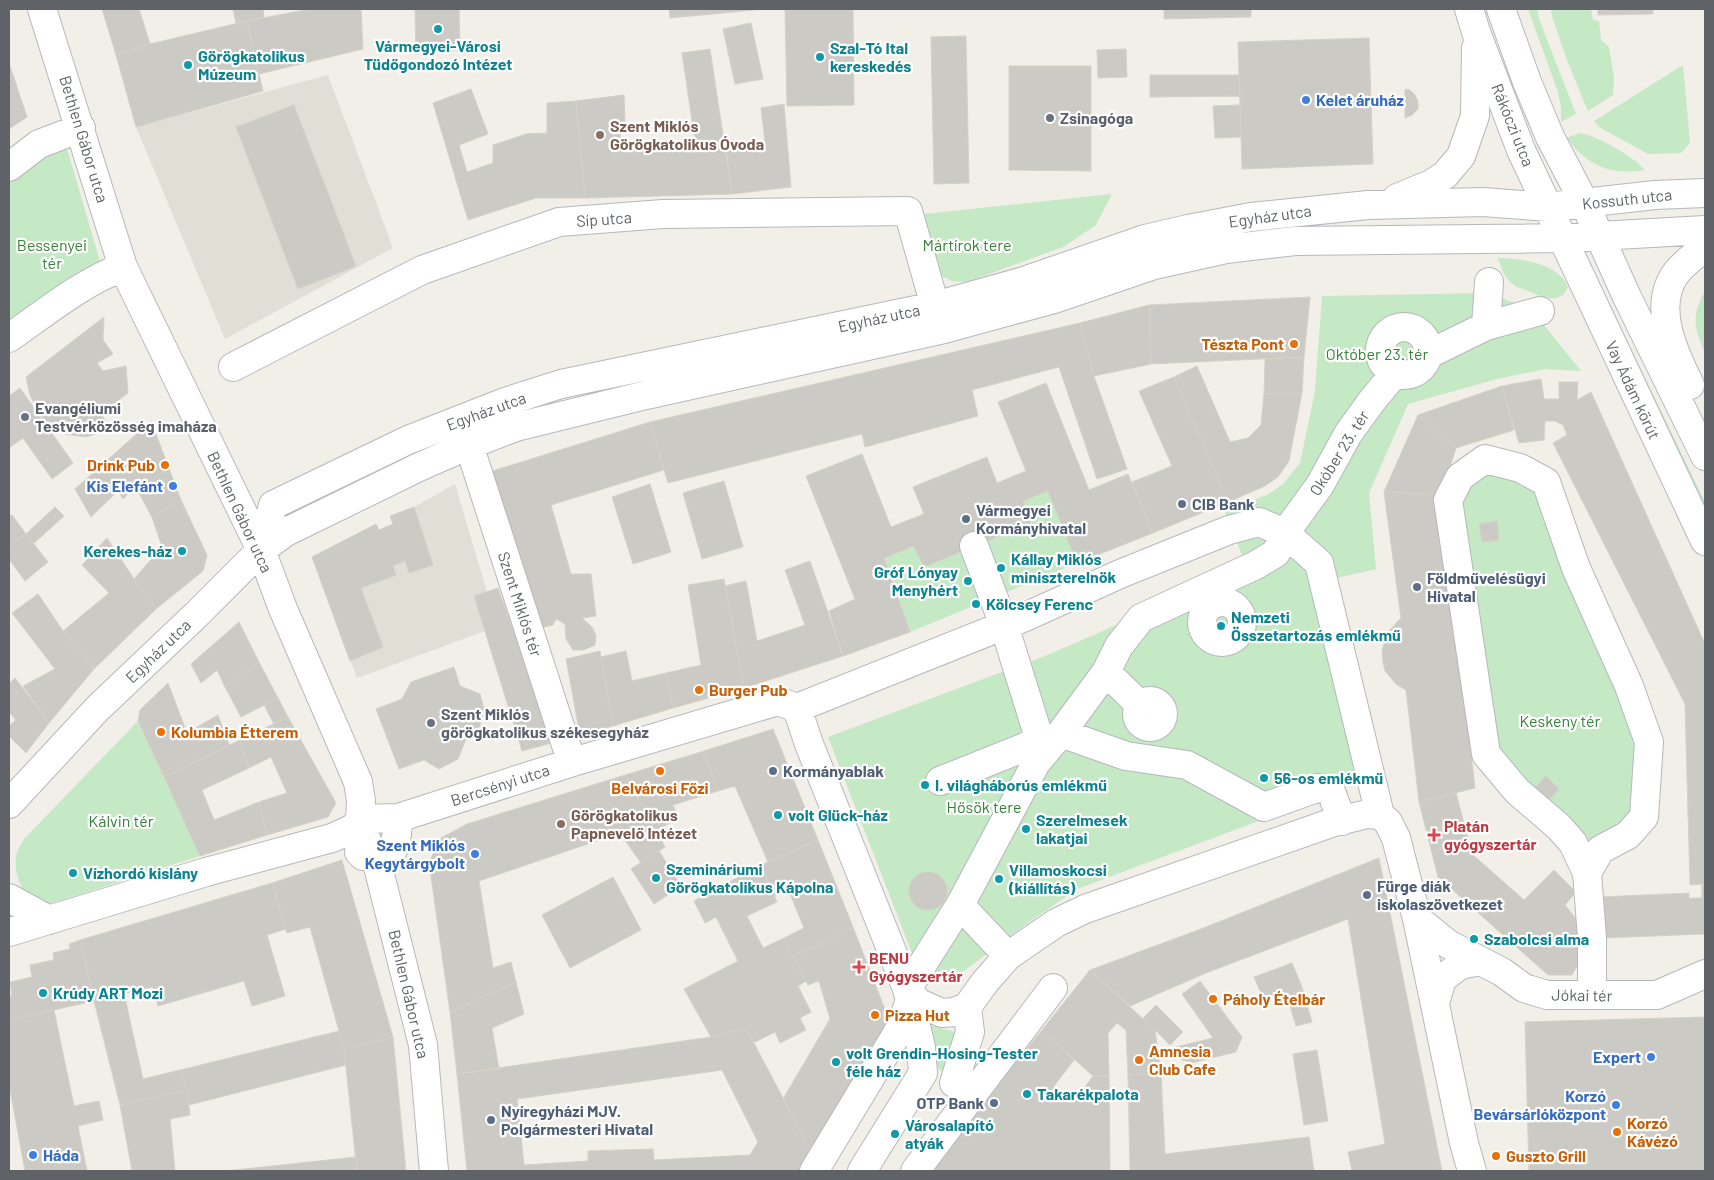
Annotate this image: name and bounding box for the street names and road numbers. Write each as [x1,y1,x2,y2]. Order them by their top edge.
street label: Bethlen Gábor utca [56,73,113,205]
street label: Rákóczi utca [1488,81,1539,169]
street label: Kossuth utca [1581,184,1673,213]
street label: Egyház utca [1227,200,1313,231]
street label: Síp utca [576,207,632,230]
street label: Egyház utca [836,300,922,335]
street label: Vay Ádám körút [1602,337,1665,442]
street label: Egyház utca [443,387,528,434]
street label: Okóber 23. tér [1305,407,1372,499]
street label: Bethlen Gábor utca [204,448,277,576]
street label: Szent Miklós tér [495,549,546,659]
street label: Egyház utca [121,615,194,686]
street label: Bercsényi utca [448,760,552,809]
street label: Bethlen Gábor utca [385,928,434,1060]
street label: Jókai tér [1551,984,1613,1005]

